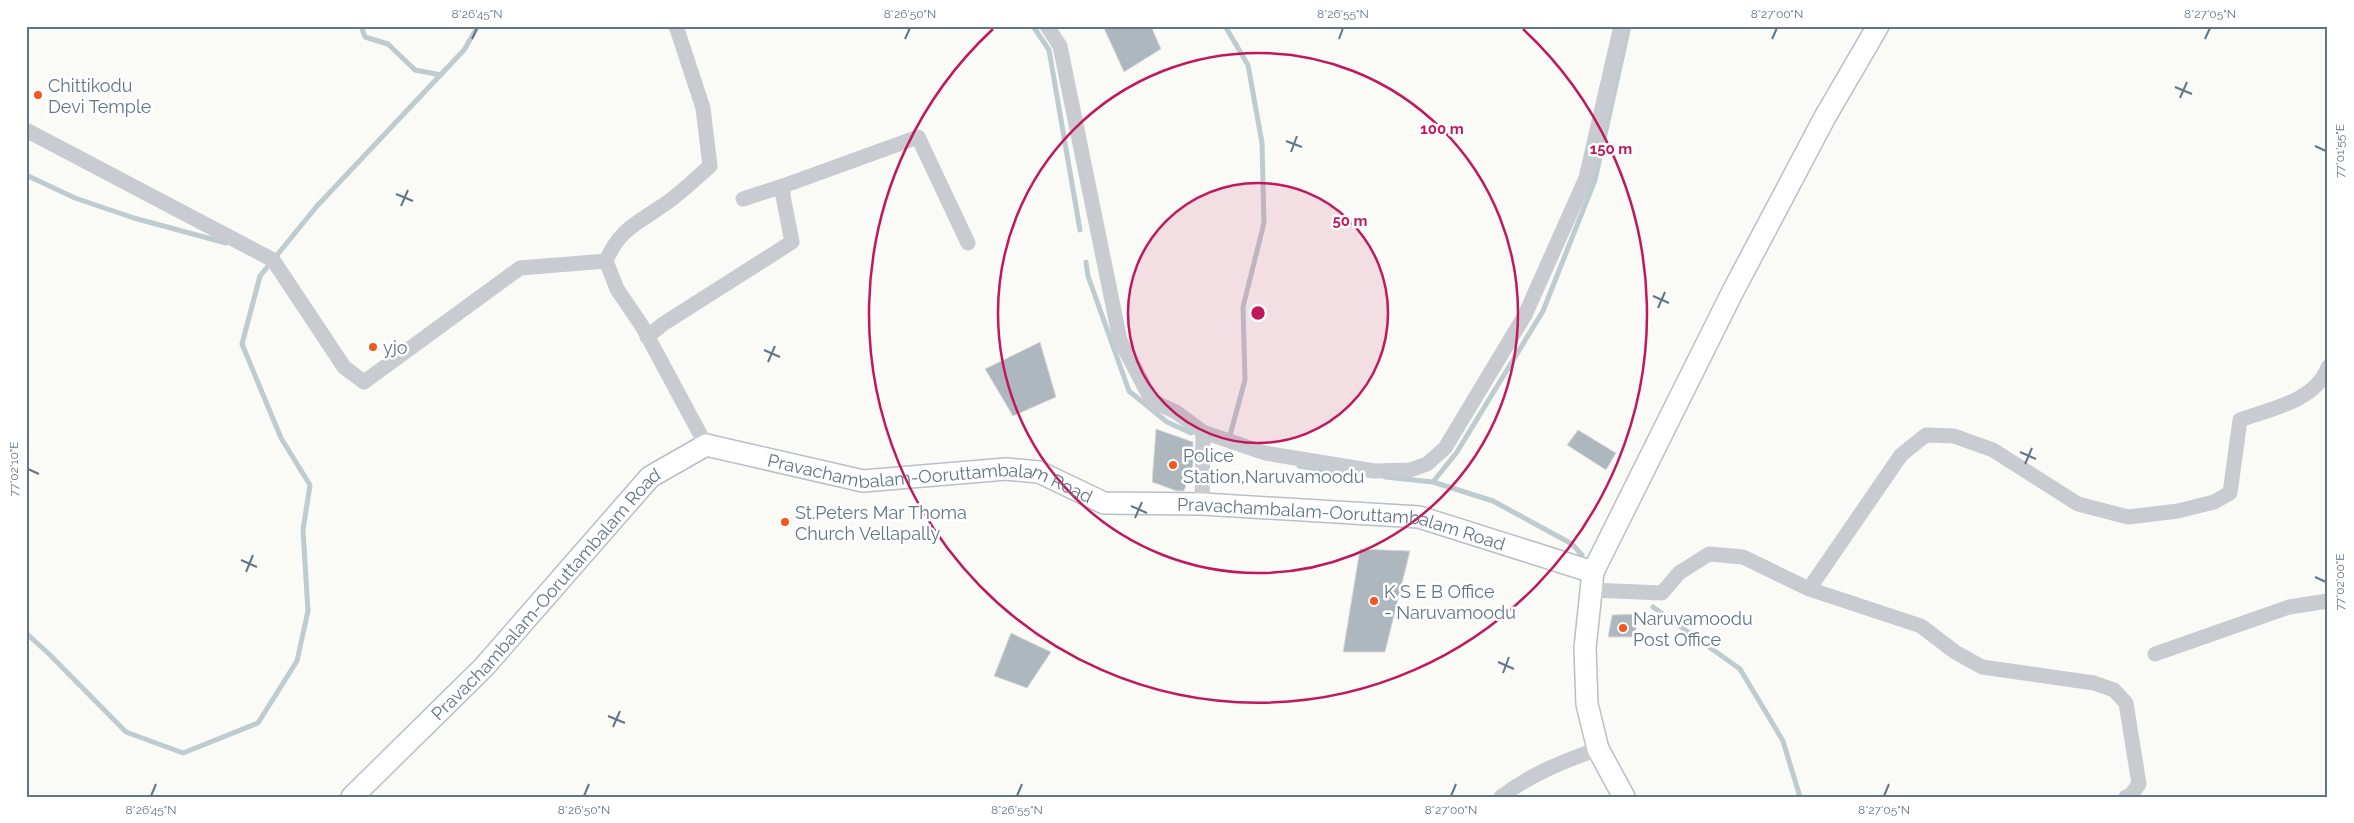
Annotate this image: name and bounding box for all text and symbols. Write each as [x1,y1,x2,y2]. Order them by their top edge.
text: 8°26'45"N [451,7,503,21]
text: 8°26'50"N [884,7,936,21]
text: 8°26'55"N [1317,7,1369,21]
text: 8°27'00"N [1751,7,1803,21]
text: 8°27'05"N [2184,7,2236,21]
place label: Chittikodu Devi Temple [48,75,152,117]
marker: Chittikodu Devi Temple [32,89,44,101]
text: 100 m [1420,120,1464,138]
text: 77°01'55"E [2333,124,2347,178]
text: 150 m [1590,140,1632,158]
text: 50 m [1332,212,1368,230]
centre of rings [1249,304,1267,322]
place label: yjo [383,337,408,358]
marker: yjo [367,341,379,353]
text: 77°02'10"E [7,442,21,497]
place label: Police Station,Naruvamoodu [1183,445,1364,487]
street label: Pravachambalam-Ooruttambalam Road [766,449,1096,507]
marker: Police Station,Naruvamoodu [1167,459,1179,471]
street label: Pravachambalam-Ooruttambalam Road [426,463,664,724]
street label: Pravachambalam-Ooruttambalam Road [1177,493,1508,554]
place label: St.Peters Mar Thoma Church Vellapally [795,502,967,544]
marker: St.Peters Mar Thoma Church Vellapally [779,516,791,528]
text: 77°02'00"E [2333,553,2347,611]
place label: K S E B Office - Naruvamoodu [1384,581,1516,623]
marker: K S E B Office - Naruvamoodu [1368,595,1380,607]
place label: Naruvamoodu Post Office [1633,608,1753,650]
marker: Naruvamoodu Post Office [1617,622,1629,634]
text: 8°26'45"N [125,803,177,817]
text: 8°26'50"N [558,803,610,817]
text: 8°26'55"N [991,803,1043,817]
text: 8°27'00"N [1425,803,1477,817]
text: 8°27'05"N [1858,803,1910,817]

